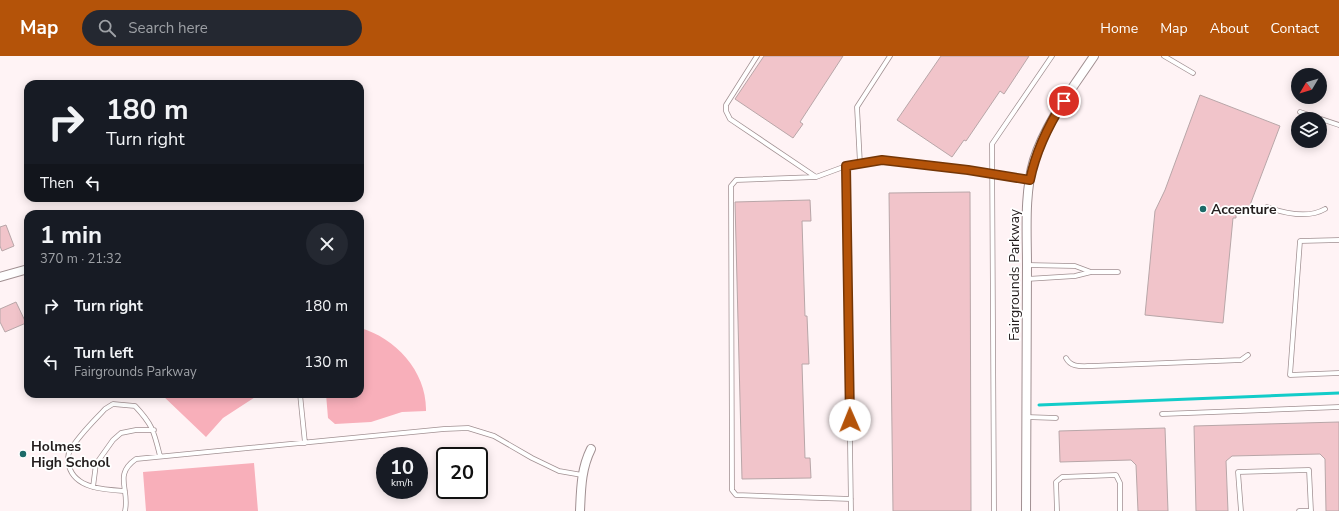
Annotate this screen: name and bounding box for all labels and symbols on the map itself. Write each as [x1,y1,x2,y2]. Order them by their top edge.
north arrow [1291,68,1327,104]
pin [1047,84,1081,118]
place label: Accenture [1211,200,1277,219]
marker: Accenture [1198,204,1208,214]
street label: Fairgrounds Parkway [1005,208,1024,341]
position arrow [829,399,871,441]
place label: Holmes High School [31,437,111,472]
speed limit sign: 20 [436,447,488,499]
marker: Holmes High School [18,449,28,459]

